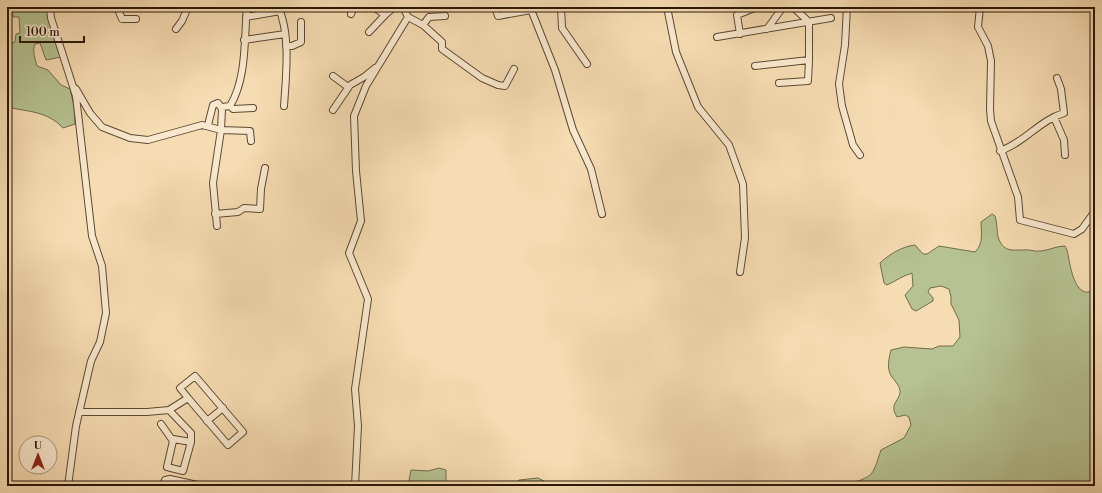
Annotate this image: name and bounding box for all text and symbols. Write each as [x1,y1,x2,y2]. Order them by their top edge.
scale bar [20,18,84,44]
text: 100 m [26,25,60,40]
north arrow [18,435,58,475]
text: U [34,439,43,453]

